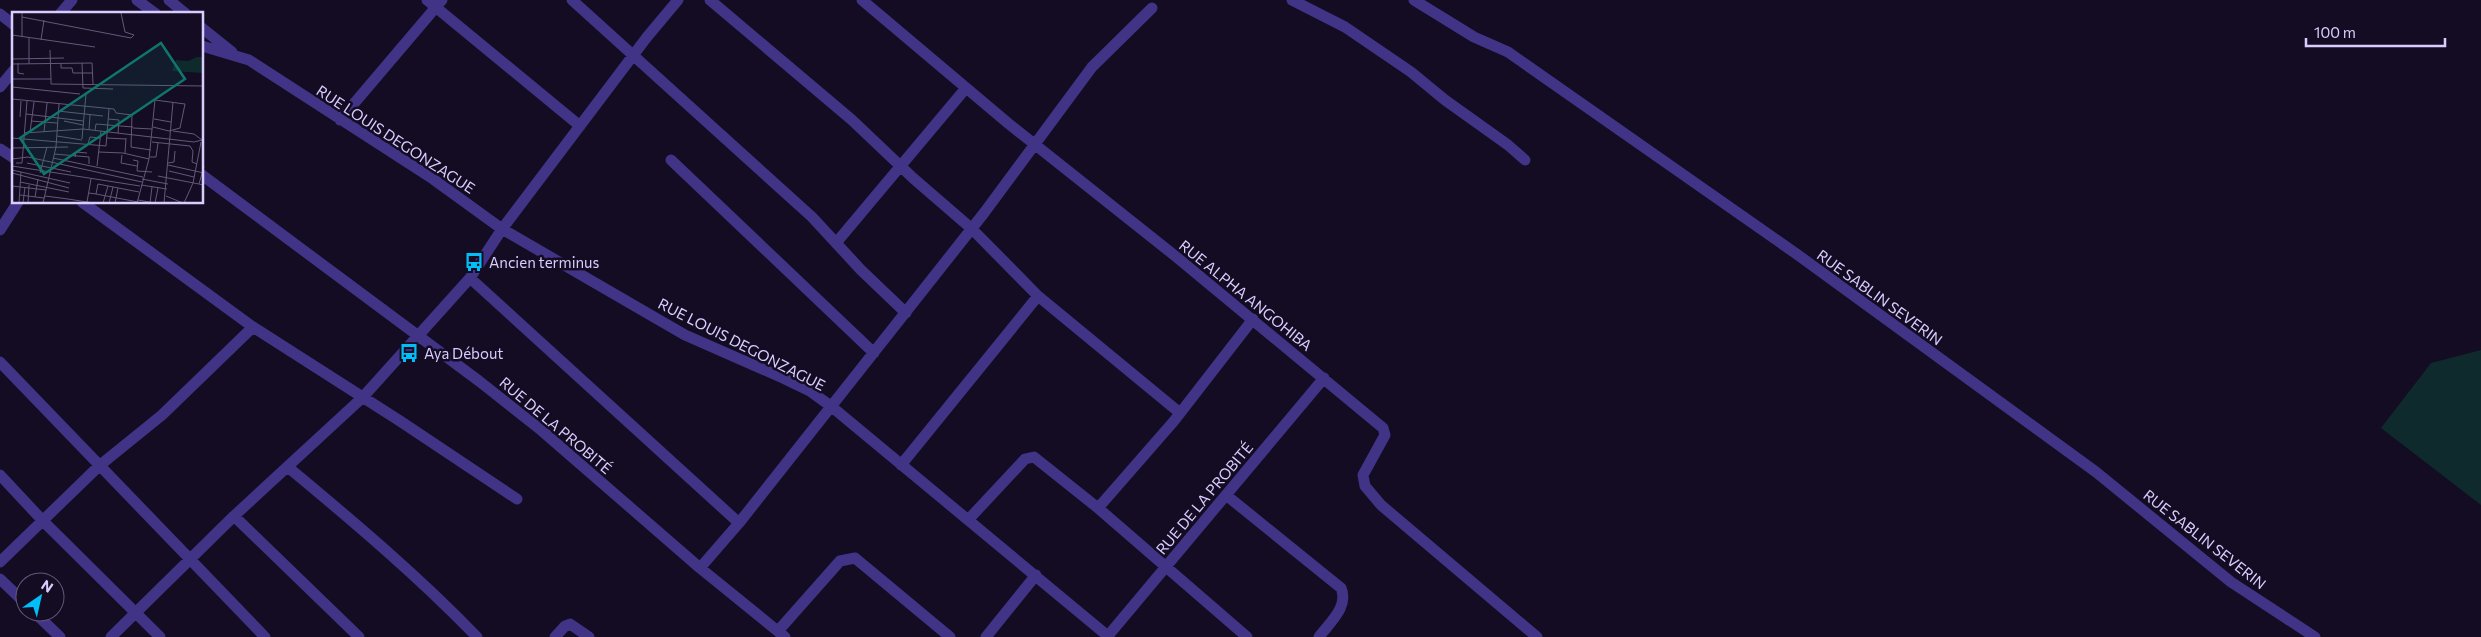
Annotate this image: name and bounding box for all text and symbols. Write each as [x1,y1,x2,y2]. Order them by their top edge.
inset map [12,12,204,204]
scale bar [2306,15,2445,47]
text: 100 m [2314,23,2356,41]
street label: RUE LOUIS DEGONZAGUE [313,81,479,197]
street label: RUE ALPHA ANGOHIBA [1176,236,1316,354]
street label: RUE SABLIN SEVERIN [1814,245,1946,349]
bus stop icon: Ancien terminus [463,251,485,273]
place label: Ancien terminus [489,253,599,271]
street label: RUE LOUIS DEGONZAGUE [655,294,829,394]
bus stop icon: Aya Débout [398,342,420,364]
place label: Aya Débout [424,344,503,362]
street label: RUE DE LA PROBITÉ [496,372,617,477]
street label: RUE DE LA PROBITÉ [1151,437,1256,558]
street label: RUE SABLIN SEVERIN [2140,486,2270,592]
north arrow [15,572,65,622]
text: N [38,576,57,596]

